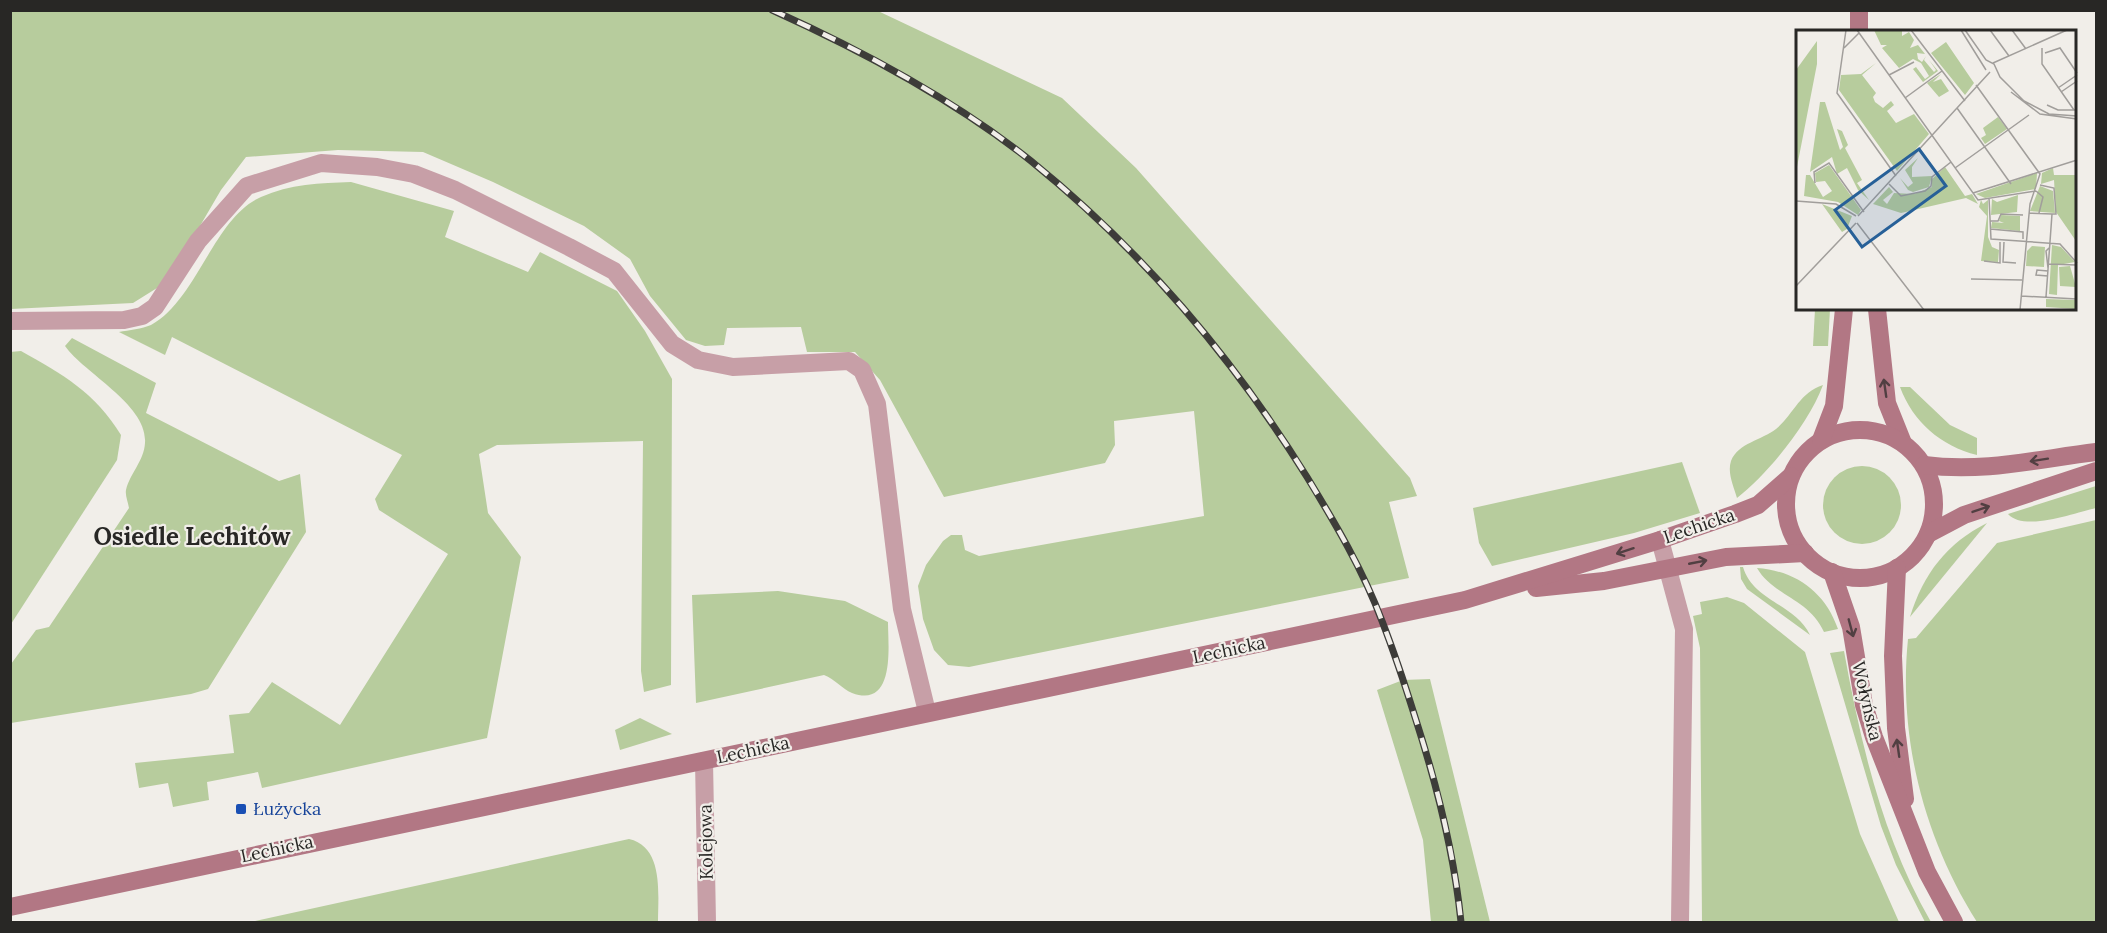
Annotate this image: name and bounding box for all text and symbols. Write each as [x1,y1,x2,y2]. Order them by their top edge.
inset map [1796,30,2077,310]
one-way arrow [1879,379,1890,398]
one-way arrow [2029,455,2049,466]
street label: Lechicka [1660,503,1738,548]
one-way arrow [1971,503,1989,514]
district label: Osiedle Lechitów [93,521,291,552]
one-way arrow [1616,546,1635,557]
one-way arrow [1688,556,1708,567]
one-way arrow [1846,618,1857,637]
street label: Lechicka [1190,631,1267,668]
street label: Wołyńska [1847,659,1888,743]
street label: Lechicka [714,731,791,768]
one-way arrow [1893,739,1904,759]
place label: Łużycka [253,797,321,820]
marker: Łużycka [234,802,248,816]
street label: Kolejowa [693,804,718,880]
street label: Lechicka [238,830,315,867]

